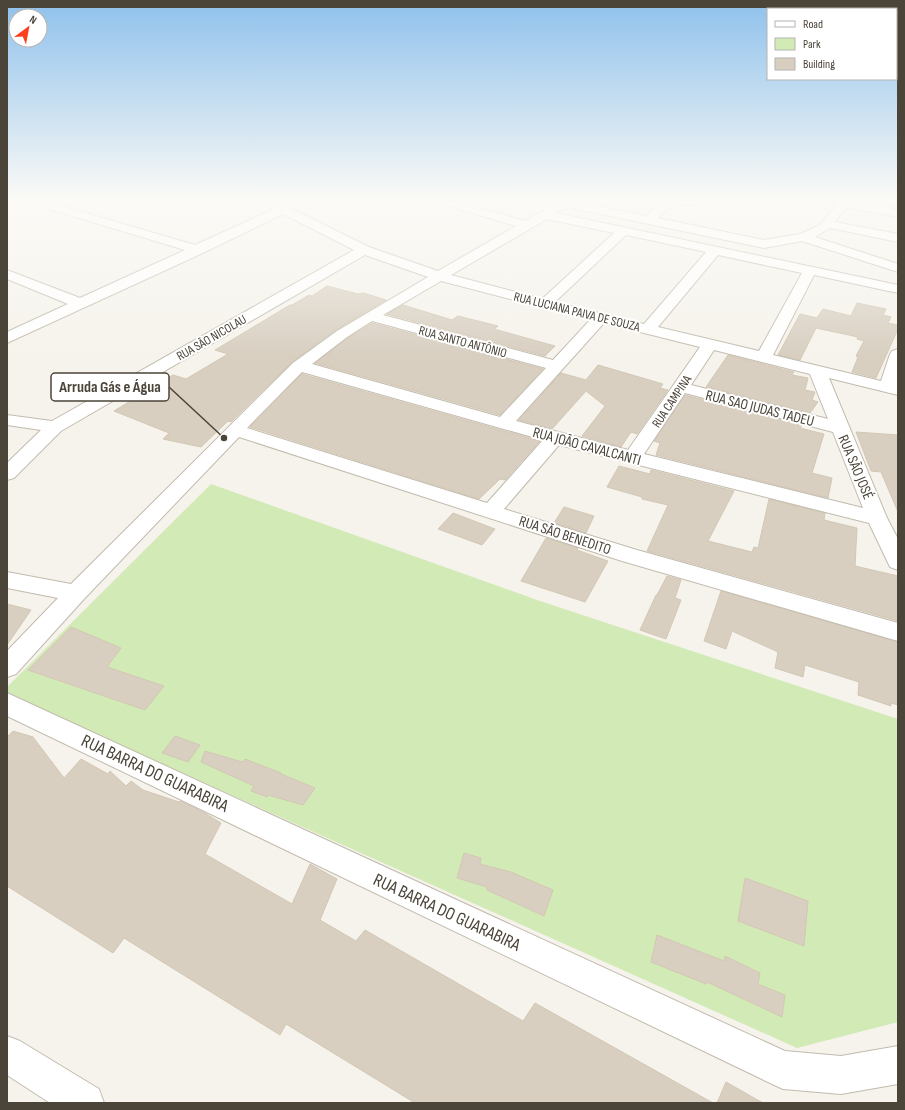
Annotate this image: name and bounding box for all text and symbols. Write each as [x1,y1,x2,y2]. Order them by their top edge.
north arrow [8,8,48,48]
legend [767,8,897,80]
text: N [27,13,39,27]
text: Road [803,17,823,32]
text: Park [803,37,821,52]
text: Building [803,57,835,72]
street label: RUA LUCIANA PAIVA DE SOUZA [512,289,642,335]
street label: RUA SÃO NICOLAU [174,311,249,364]
street label: RUA SANTO ANTÔNIO [417,323,509,361]
street label: RUA CAMPINA [648,372,695,431]
callout: Arruda Gás e Água [51,373,169,401]
text: Arruda Gás e Água [58,378,161,397]
street label: RUA SAO JUDAS TADEU [704,386,816,431]
street label: RUA JOÃO CAVALCANTI [531,423,643,470]
street label: RUA SÃO JOSÉ [833,432,878,502]
street label: RUA SÃO BENEDITO [516,512,613,559]
street label: RUA BARRA DO GUARABIRA [78,730,232,817]
street label: RUA BARRA DO GUARABIRA [370,869,524,956]

